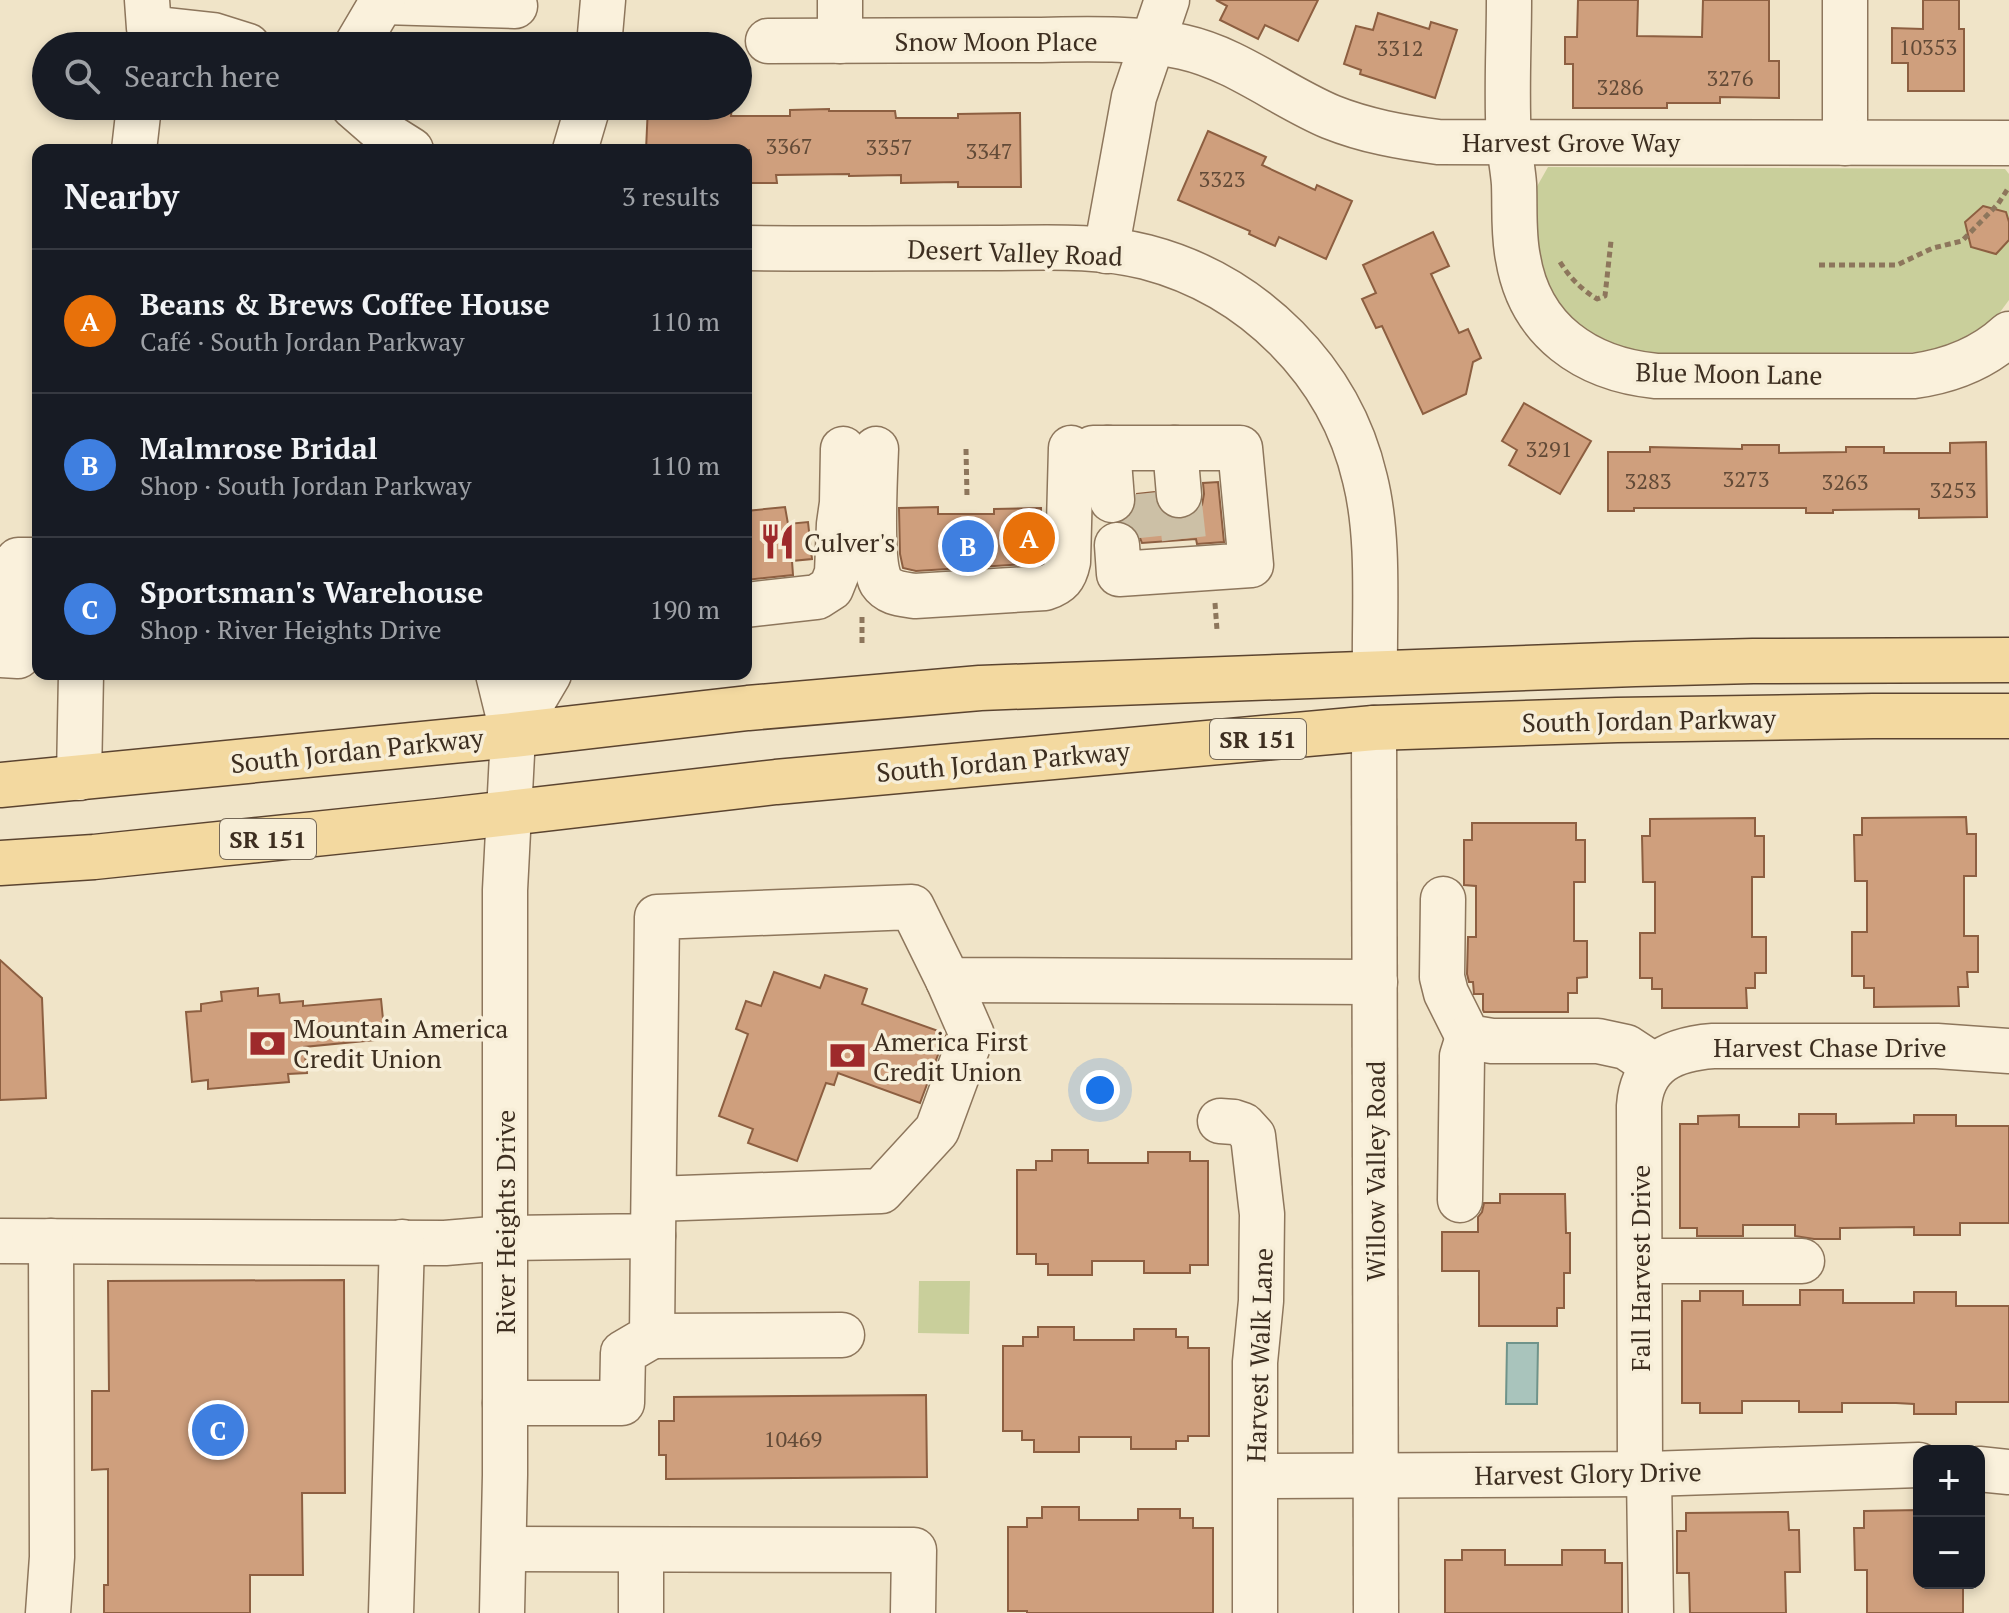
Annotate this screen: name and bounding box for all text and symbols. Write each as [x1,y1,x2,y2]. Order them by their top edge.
street label: Snow Moon Place [895,24,1097,58]
search box [32,32,752,120]
house number: 10353 [1899,32,1957,61]
house number: 3312 [1377,33,1423,62]
icon: search [60,54,104,98]
text: Search here [124,56,280,96]
house number: 3276 [1707,63,1754,92]
house number: 3286 [1597,72,1644,101]
street label: Harvest Grove Way [1462,125,1681,159]
house number: 3367 [766,131,812,160]
house number: 3357 [866,132,912,161]
house number: 3347 [966,136,1012,165]
house number: 3323 [1199,164,1245,193]
text: Nearby [64,174,179,219]
text: 3 results [622,179,720,213]
street label: Desert Valley Road [907,231,1123,273]
text: Beans & Brews Coffee House [140,284,550,324]
text: A [81,304,99,338]
text: 110 m [650,304,720,338]
text: Café · South Jordan Parkway [140,324,464,358]
street label: Blue Moon Lane [1635,354,1823,392]
text: Malmrose Bridal [140,428,378,468]
house number: 3291 [1526,434,1572,463]
text: B [82,448,98,482]
text: 110 m [650,448,720,482]
house number: 3273 [1723,464,1769,493]
house number: 3283 [1625,466,1671,495]
house number: 3263 [1822,467,1868,496]
text: Shop · South Jordan Parkway [140,468,471,502]
house number: 3253 [1930,475,1976,504]
pin: A [1003,508,1055,568]
pin: B [942,516,994,576]
restaurant icon: Culver's [759,523,797,561]
place label: Culver's [804,525,896,559]
text: Sportsman's Warehouse [140,572,483,612]
text: C [82,592,98,626]
text: 190 m [650,592,720,626]
text: Shop · River Heights Drive [140,612,442,646]
street label: South Jordan Parkway [1522,701,1777,739]
road number: SR 151 [1210,719,1306,759]
street label: South Jordan Parkway [229,720,486,780]
street label: South Jordan Parkway [875,733,1132,789]
road number: SR 151 [220,819,316,859]
place label: Mountain America Credit Union [293,1011,509,1075]
bank icon: Mountain America Credit Union [248,1024,286,1062]
place label: America First Credit Union [873,1024,1029,1088]
street label: Harvest Chase Drive [1713,1030,1947,1064]
bank icon: America First Credit Union [828,1037,866,1075]
street label: Willow Valley Road [1358,1061,1392,1281]
your location [1080,1070,1120,1110]
street label: River Heights Drive [488,1110,522,1334]
street label: Fall Harvest Drive [1623,1165,1657,1371]
street label: Harvest Walk Lane [1238,1247,1280,1463]
pin: C [192,1400,244,1460]
house number: 10469 [764,1424,822,1453]
map controls [1913,1445,1985,1589]
button: + [1913,1445,1985,1517]
street label: Harvest Glory Drive [1474,1454,1702,1492]
button: − [1913,1517,1985,1589]

